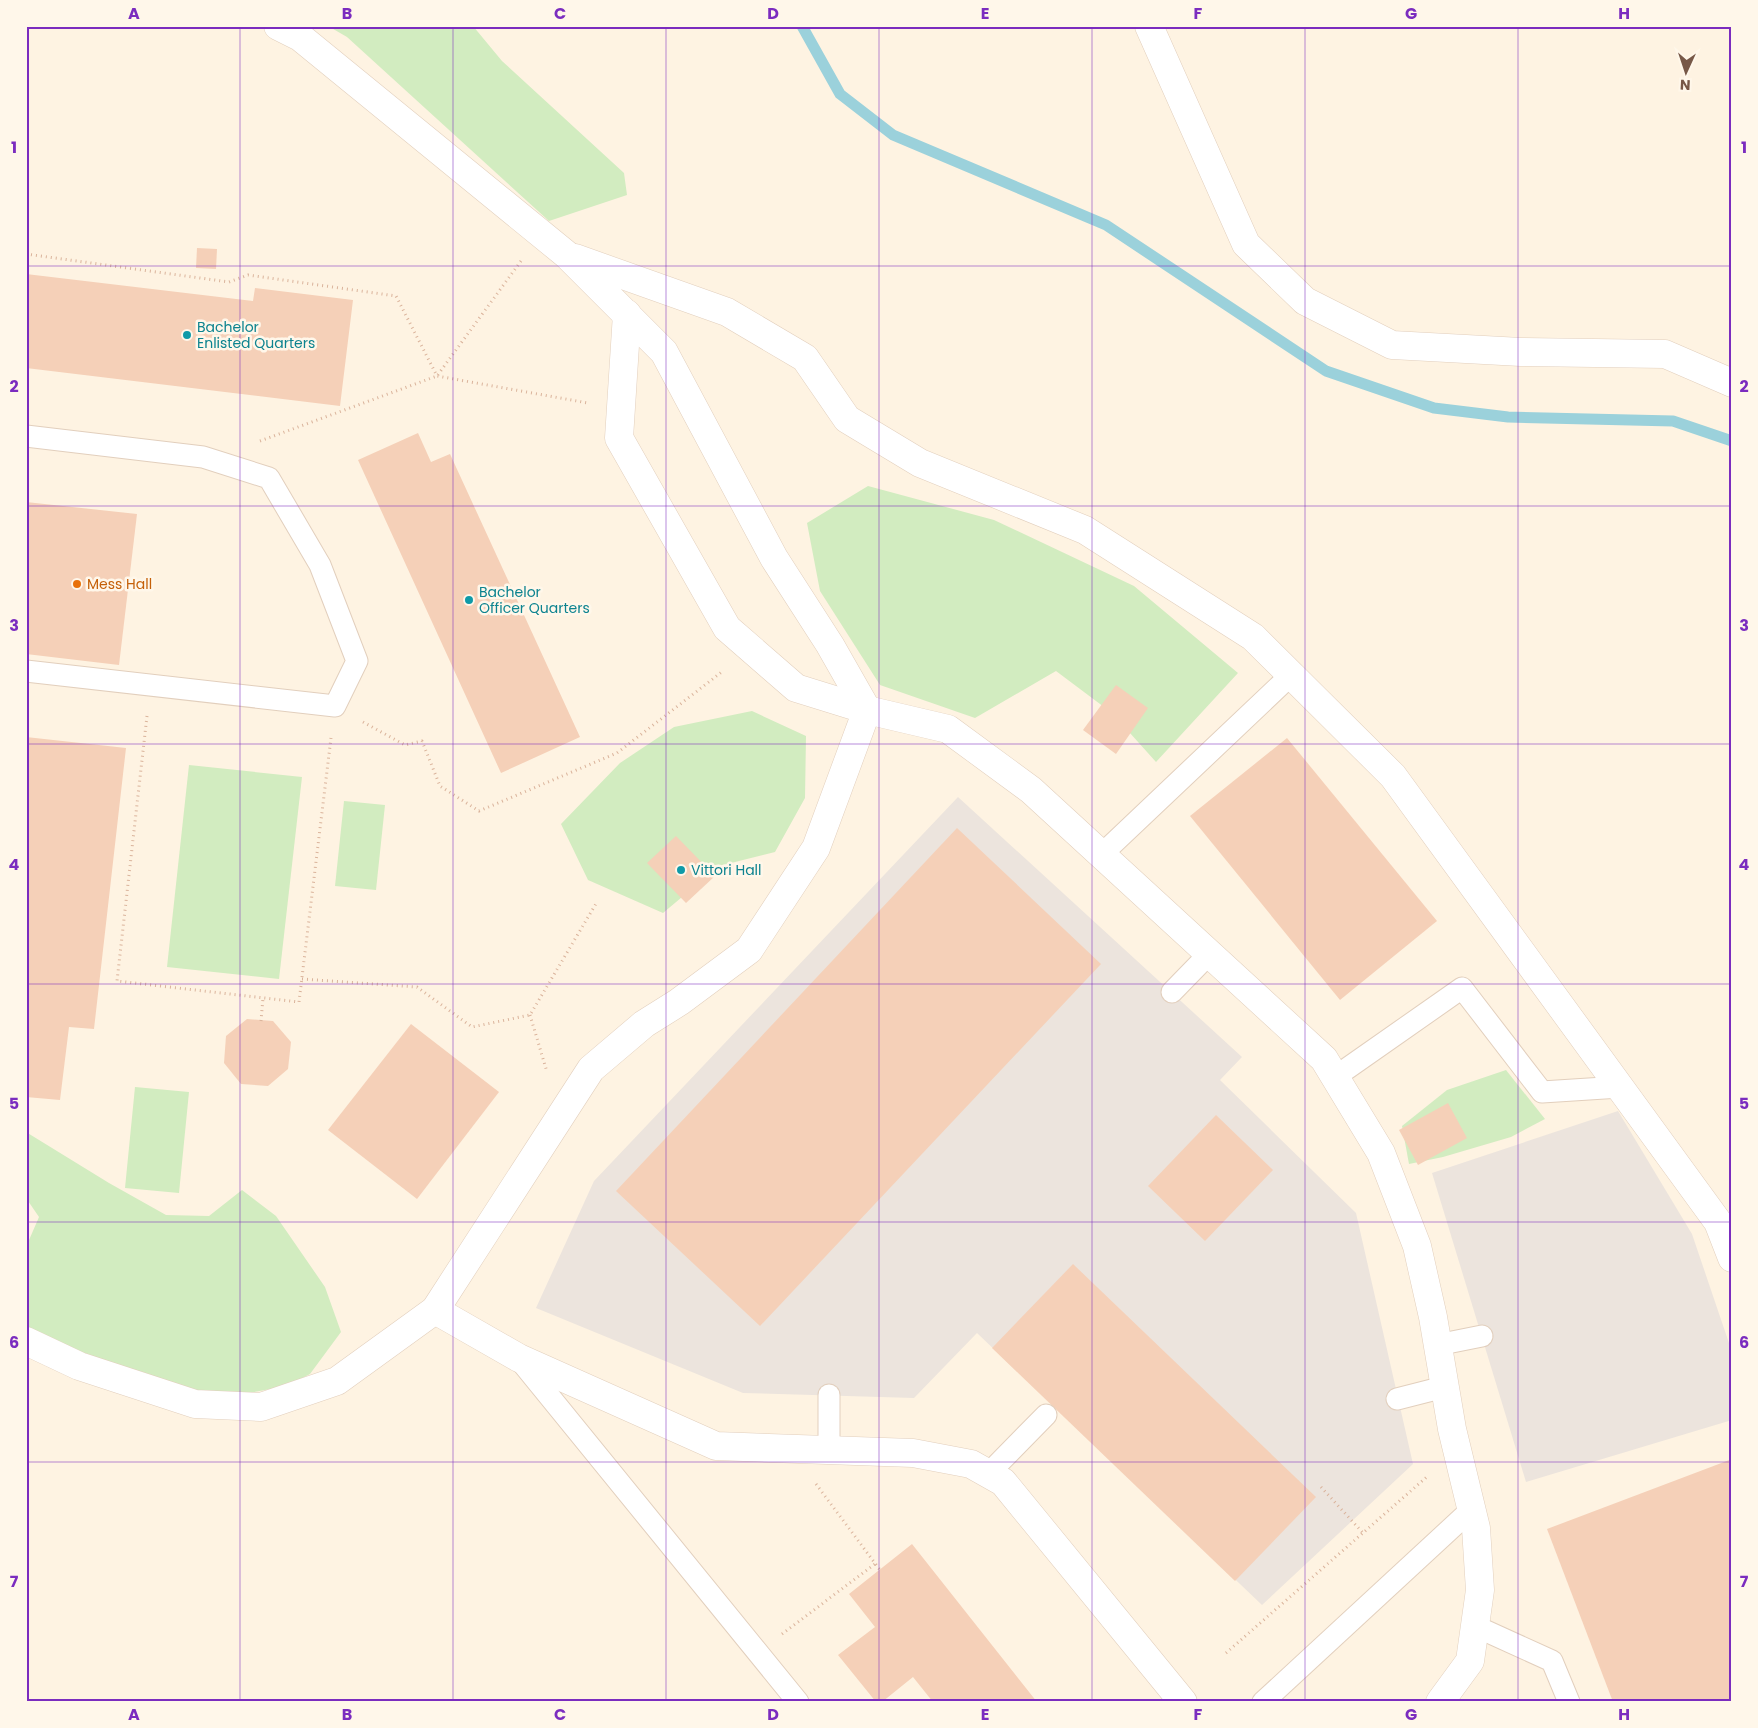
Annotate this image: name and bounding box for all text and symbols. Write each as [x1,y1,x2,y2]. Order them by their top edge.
text: A [128,2,140,25]
text: B [342,2,352,25]
text: C [554,2,566,25]
text: D [767,2,779,25]
text: E [981,2,989,25]
text: F [1194,2,1203,25]
text: G [1405,2,1417,25]
text: H [1618,2,1630,25]
north arrow [1660,48,1710,98]
text: N [1680,75,1691,95]
text: 1 [11,136,17,159]
text: 1 [1741,136,1747,159]
place label: Bachelor Enlisted Quarters [197,317,315,353]
marker: Bachelor Enlisted Quarters [181,329,193,341]
text: 2 [9,375,19,398]
text: 2 [1739,375,1749,398]
place label: Mess Hall [87,574,152,594]
marker: Mess Hall [71,578,83,590]
place label: Bachelor Officer Quarters [479,582,590,618]
marker: Bachelor Officer Quarters [463,594,475,606]
text: 3 [9,614,19,637]
text: 3 [1739,614,1749,637]
text: 4 [9,853,20,876]
text: 4 [1739,853,1750,876]
place label: Vittori Hall [691,860,762,880]
marker: Vittori Hall [675,864,687,876]
text: 5 [9,1092,19,1115]
text: 5 [1739,1092,1749,1115]
text: 6 [9,1331,19,1354]
text: 6 [1739,1331,1749,1354]
text: 7 [10,1570,19,1593]
text: 7 [1740,1570,1749,1593]
text: A [128,1703,140,1726]
text: B [342,1703,352,1726]
text: C [554,1703,566,1726]
text: D [767,1703,779,1726]
text: E [981,1703,989,1726]
text: F [1194,1703,1203,1726]
text: G [1405,1703,1417,1726]
text: H [1618,1703,1630,1726]

